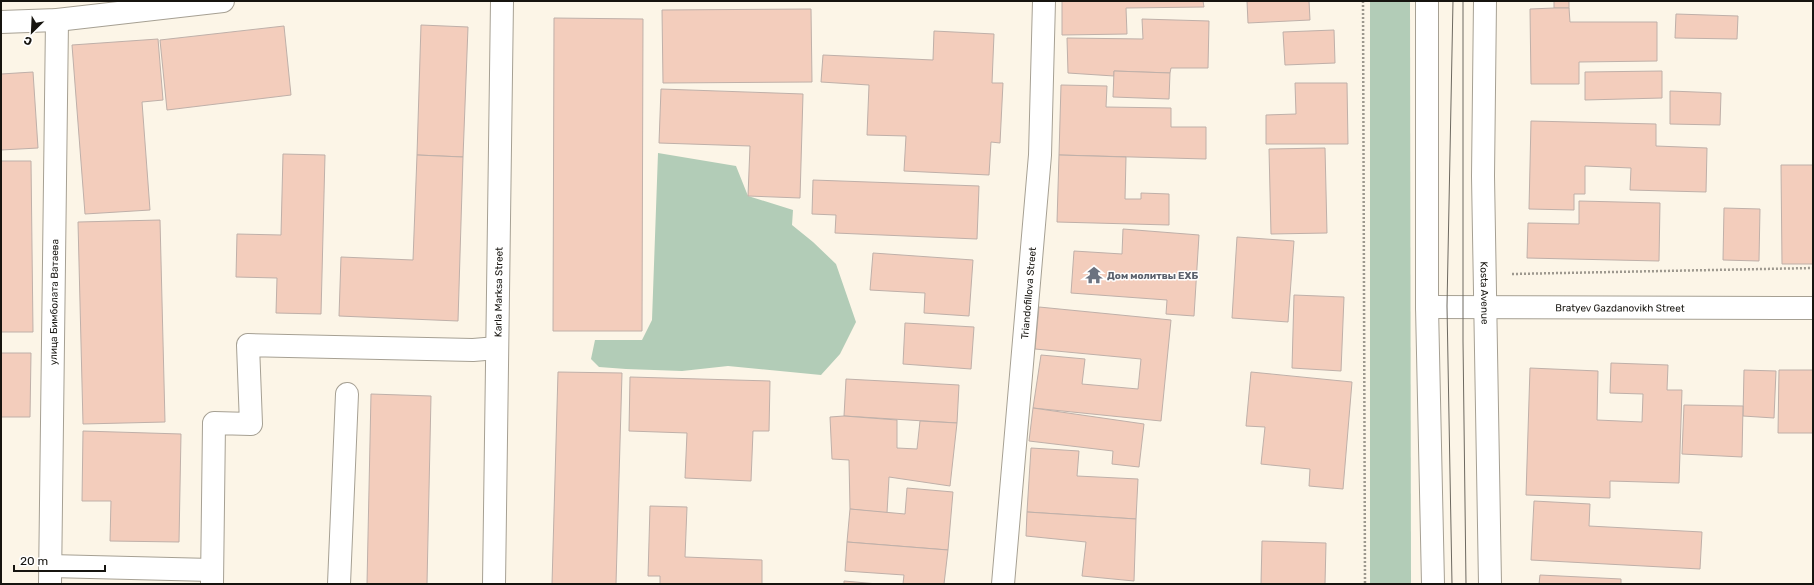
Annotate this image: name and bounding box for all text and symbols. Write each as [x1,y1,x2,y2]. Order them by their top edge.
north arrow [12,12,52,52]
text: С [22,33,34,48]
street label: улица Бимболата Ватаева [48,239,61,365]
street label: Triandofillova Street [1019,246,1039,340]
street label: Karla Marksa Street [492,247,506,337]
street label: Kosta Avenue [1477,261,1491,325]
temple icon: Дом молитвы ЕХБ [1084,265,1104,285]
place label: Дом молитвы ЕХБ [1107,270,1198,282]
street label: Bratyev Gazdanovikh Street [1555,302,1685,315]
scale bar [14,547,105,573]
text: 20 m [20,554,48,568]

